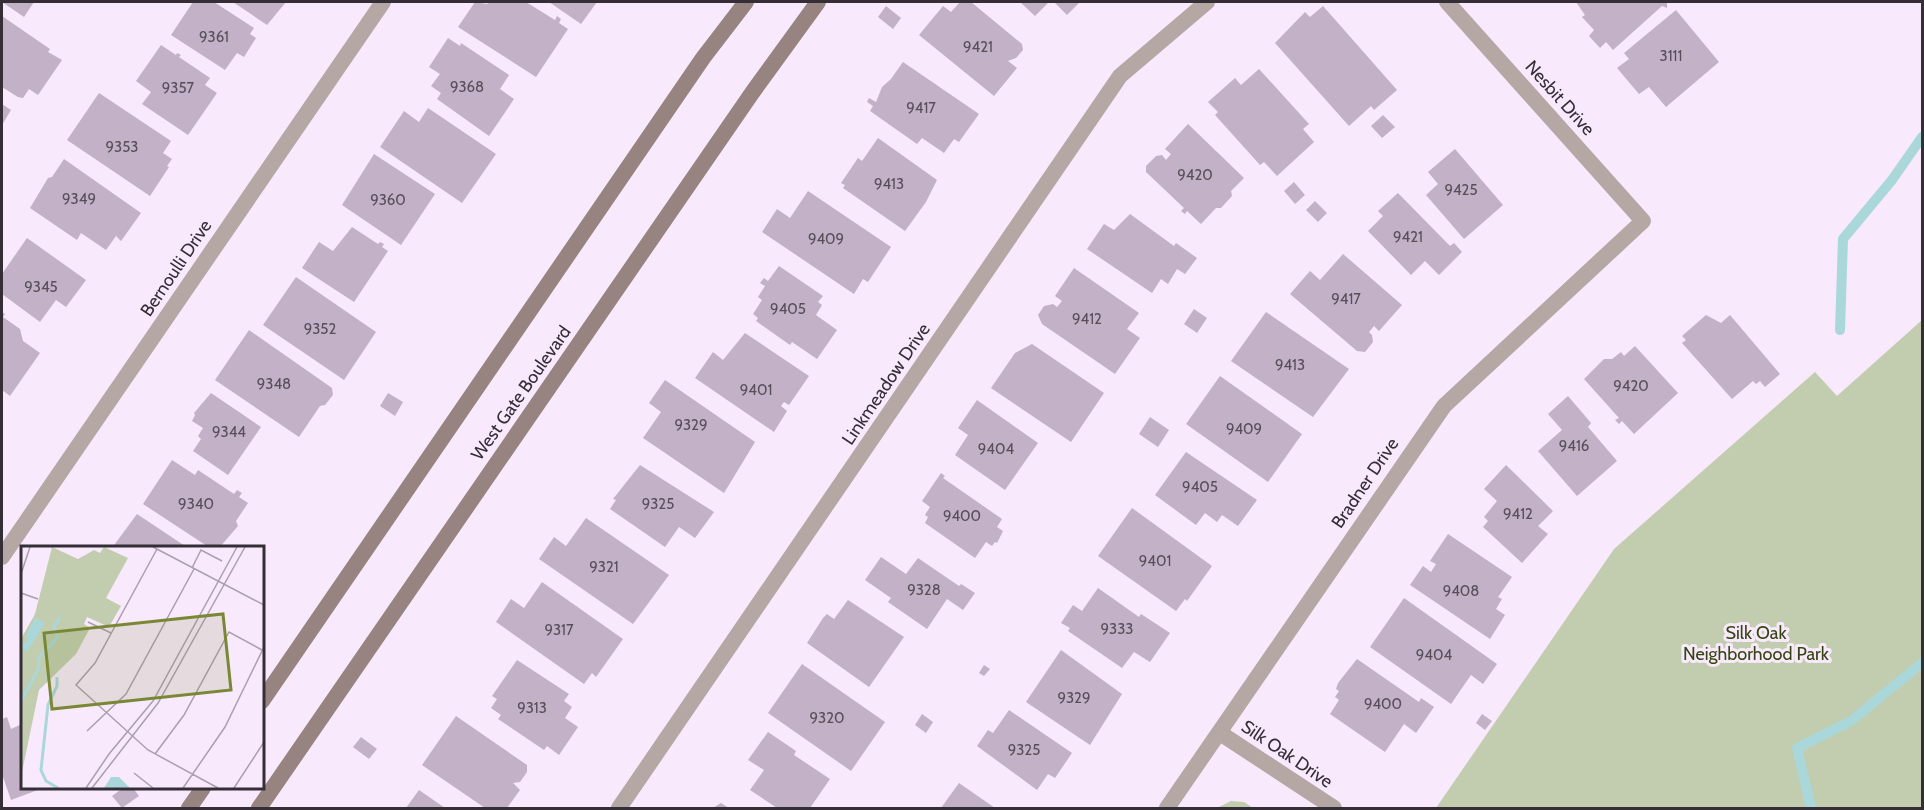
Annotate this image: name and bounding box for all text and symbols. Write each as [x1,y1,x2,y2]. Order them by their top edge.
house number: 9361 [199,28,229,46]
house number: 9421 [963,38,993,56]
house number: 3111 [1660,47,1682,65]
street label: Nesbit Drive [1521,56,1599,140]
house number: 9368 [450,78,484,96]
house number: 9357 [162,79,195,97]
house number: 9417 [906,99,936,117]
house number: 9353 [106,138,138,156]
house number: 9420 [1177,166,1213,184]
house number: 9413 [874,175,904,193]
house number: 9425 [1444,181,1478,199]
house number: 9349 [62,190,96,208]
house number: 9360 [370,191,406,209]
street label: Bernoulli Drive [136,216,216,320]
house number: 9421 [1393,228,1423,246]
house number: 9409 [808,230,844,248]
house number: 9345 [24,278,58,296]
house number: 9417 [1331,290,1361,308]
house number: 9405 [770,300,806,318]
house number: 9412 [1072,310,1102,328]
street label: Linkmeadow Drive [837,319,935,449]
house number: 9352 [304,320,336,338]
street label: West Gate Boulevard [466,322,576,464]
house number: 9413 [1275,356,1305,374]
house number: 9348 [257,375,291,393]
house number: 9420 [1613,377,1649,395]
house number: 9401 [740,381,772,399]
house number: 9329 [674,416,708,434]
house number: 9409 [1226,420,1262,438]
house number: 9344 [212,423,246,441]
street label: Bradner Drive [1327,434,1403,532]
house number: 9416 [1559,437,1589,455]
house number: 9404 [978,440,1014,458]
house number: 9405 [1182,478,1218,496]
house number: 9340 [178,495,214,513]
house number: 9325 [642,495,674,513]
house number: 9412 [1503,505,1533,523]
house number: 9400 [943,507,981,525]
inset map [21,546,264,789]
house number: 9401 [1139,552,1171,570]
house number: 9321 [589,558,619,576]
house number: 9328 [907,581,941,599]
house number: 9408 [1443,582,1479,600]
house number: 9333 [1101,620,1133,638]
house number: 9317 [544,621,574,639]
park label: Silk Oak Neighborhood Park [1683,622,1830,665]
house number: 9404 [1416,646,1452,664]
house number: 9329 [1057,689,1091,707]
house number: 9400 [1364,695,1402,713]
house number: 9313 [517,699,547,717]
house number: 9320 [810,709,844,727]
street label: Silk Oak Drive [1237,715,1337,793]
house number: 9325 [1008,741,1040,759]

